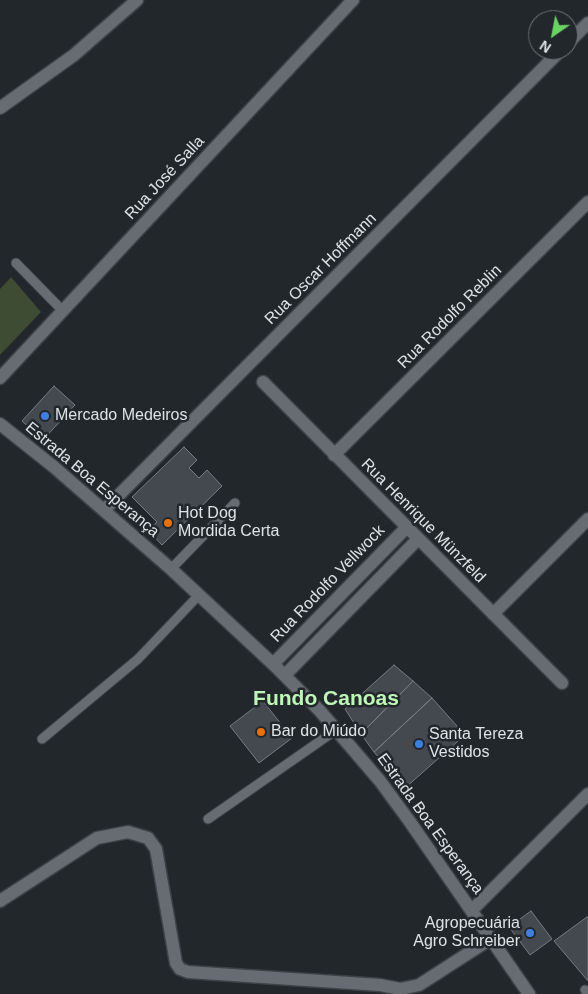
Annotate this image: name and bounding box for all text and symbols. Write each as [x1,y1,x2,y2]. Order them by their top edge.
north arrow [528,10,578,60]
text: N [537,37,554,56]
street label: Rua José Salla [121,132,209,224]
street label: Rua Oscar Hoffmann [261,209,381,329]
street label: Rua Rodolfo Reblin [394,261,506,373]
place label: Mercado Medeiros [55,406,188,426]
marker: Mercado Medeiros [39,410,51,422]
street label: Estrada Boa Esperança [21,418,163,542]
street label: Rua Henrique Münzfeld [357,455,489,587]
place label: Hot Dog Mordida Certa [178,504,279,542]
marker: Hot Dog Mordida Certa [162,517,174,529]
street label: Rua Rodolfo Vellwock [267,521,389,647]
district label: Fundo Canoas [253,686,399,712]
place label: Bar do Miúdo [271,722,366,742]
place label: Santa Tereza Vestidos [429,725,523,763]
marker: Bar do Miúdo [255,726,267,738]
marker: Santa Tereza Vestidos [413,738,425,750]
street label: Estrada Boa Esperança [373,750,487,898]
place label: Agropecuária Agro Schreiber [413,914,520,952]
marker: Agropecuária Agro Schreiber [524,927,536,939]

